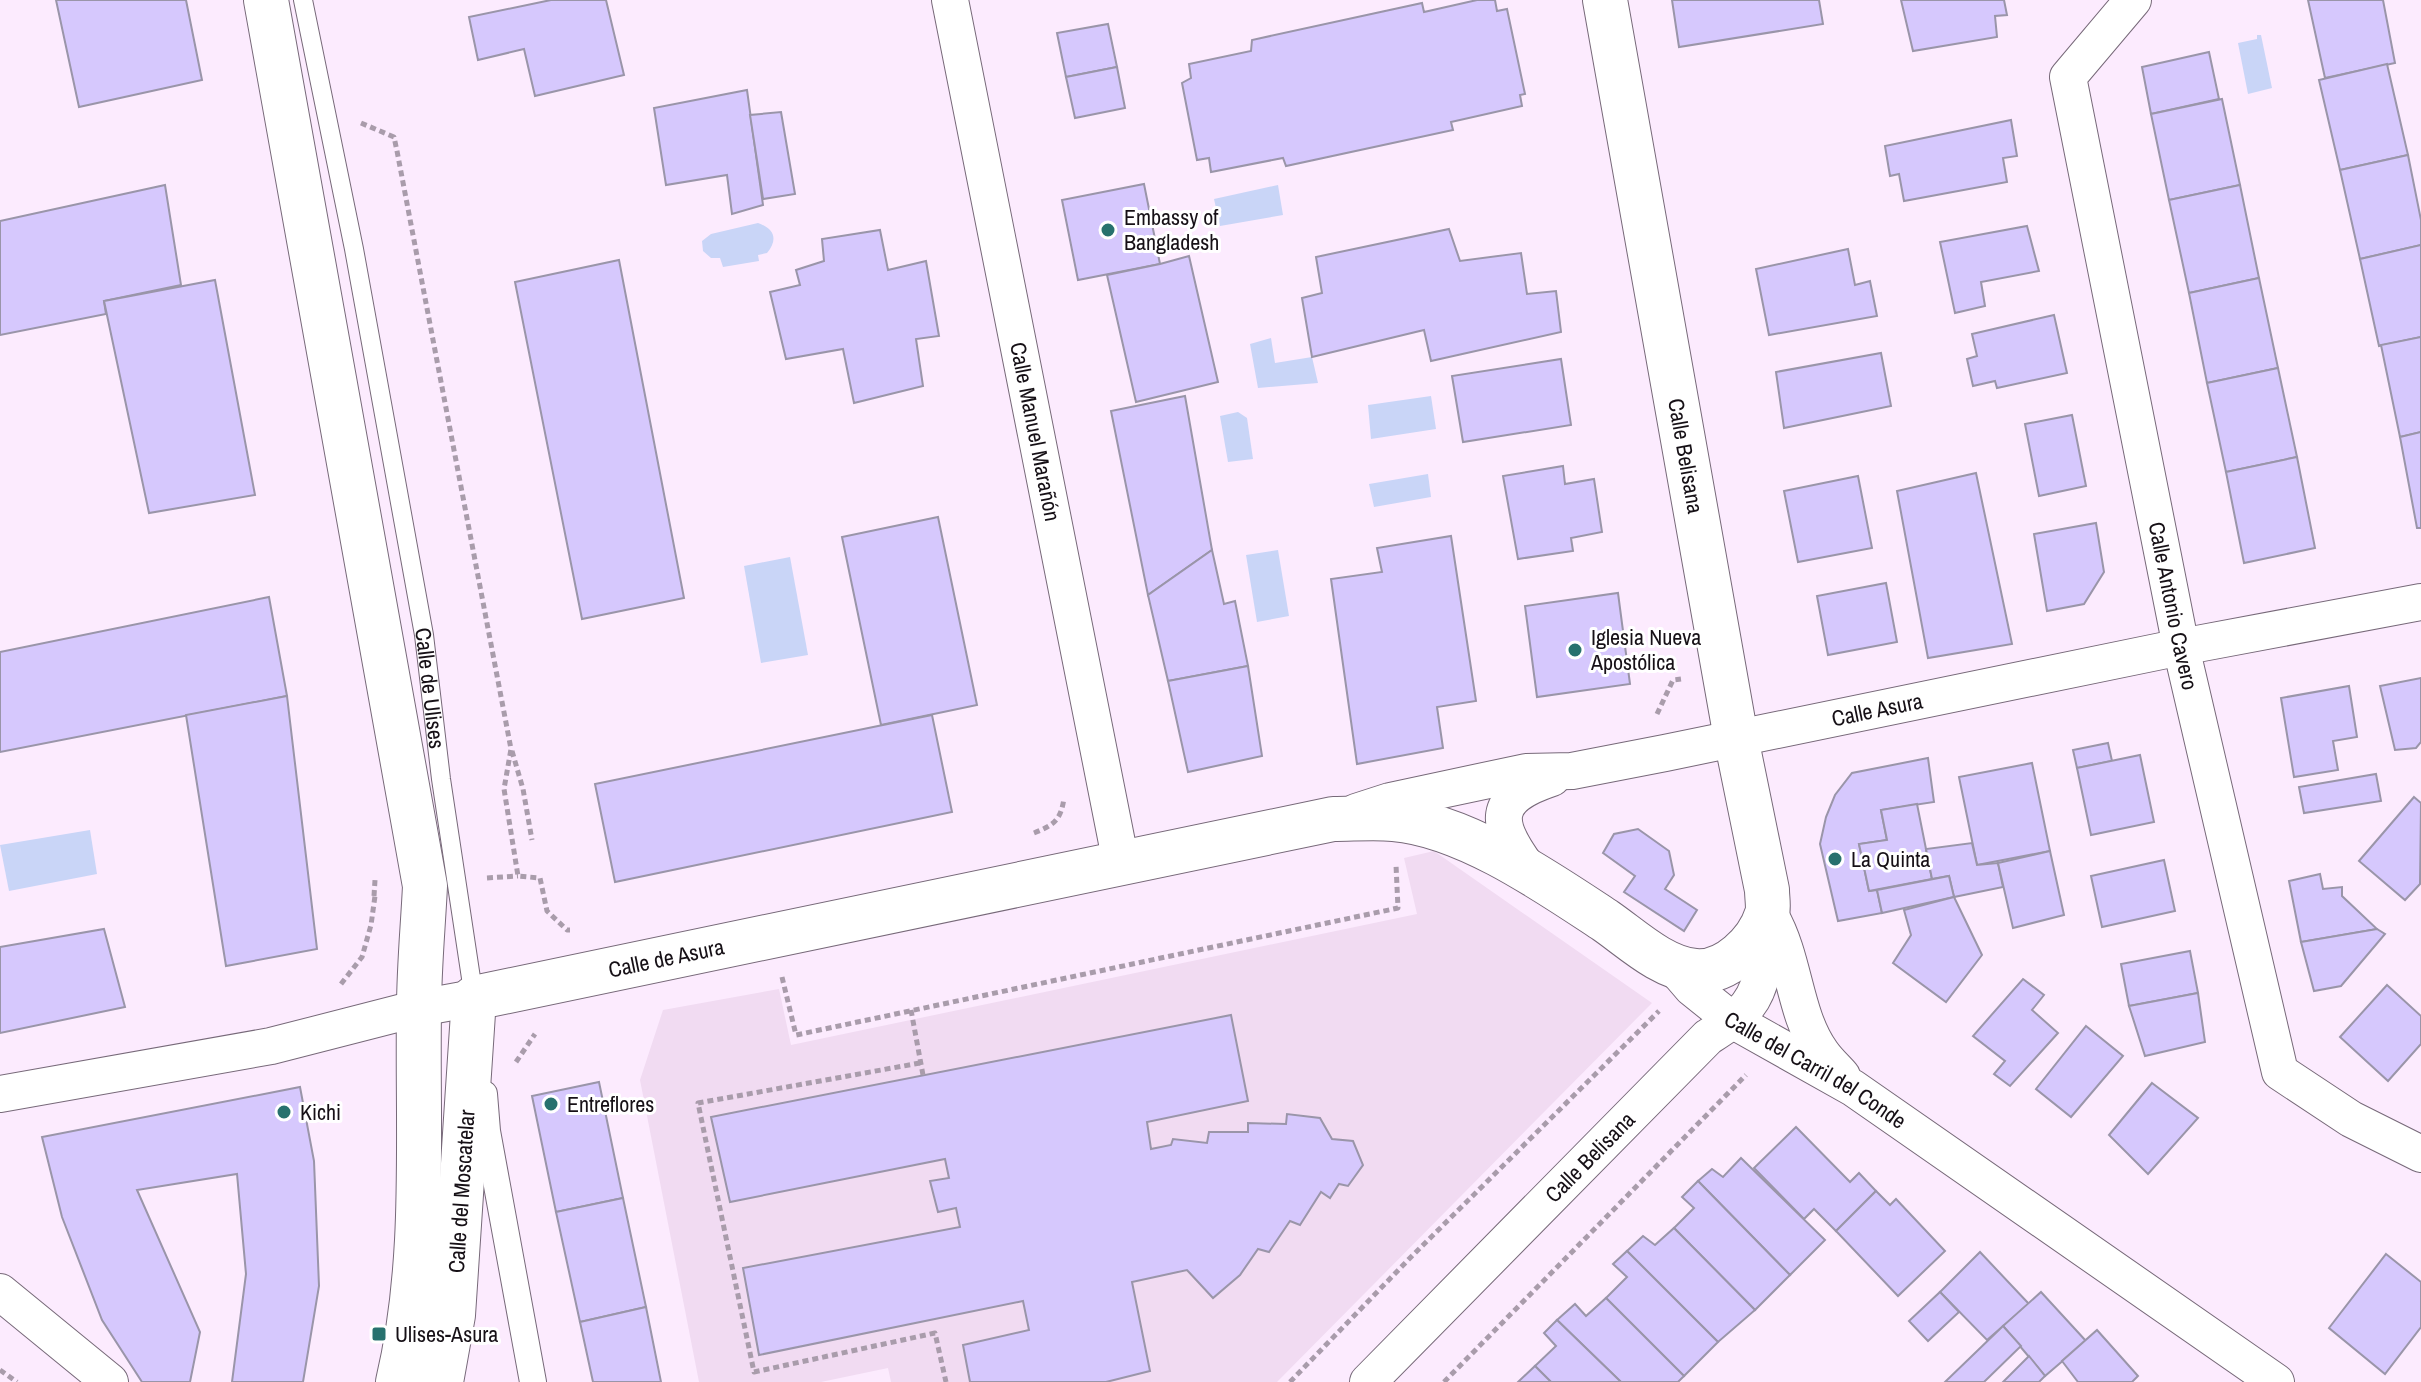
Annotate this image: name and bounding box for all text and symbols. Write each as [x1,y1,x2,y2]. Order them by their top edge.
place label: Embassy of Bangladesh [1124,202,1219,257]
marker: Embassy of Bangladesh [1099,221,1117,239]
street label: Calle Manuel Marañón [1003,340,1068,524]
street label: Calle Belisana [1661,396,1711,516]
street label: Calle Antonio Cavero [2142,519,2205,693]
place label: Iglesia Nueva Apostólica [1590,622,1701,677]
street label: Calle de Ulises [408,625,452,750]
marker: Iglesia Nueva Apostólica [1566,641,1584,659]
street label: Calle Asura [1829,685,1925,733]
place label: La Quinta [1851,844,1930,874]
marker: La Quinta [1826,850,1844,868]
street label: Calle de Asura [606,931,727,985]
street label: Calle del Carril del Conde [1719,1004,1912,1136]
place label: Entreflores [567,1089,654,1119]
marker: Entreflores [542,1095,560,1113]
place label: Kichi [300,1097,341,1127]
marker: Kichi [275,1103,293,1121]
street label: Calle Belisana [1538,1105,1641,1209]
street label: Calle del Moscatelar [441,1109,482,1274]
place label: Ulises-Asura [395,1319,498,1349]
marker: Ulises-Asura [370,1325,388,1343]

